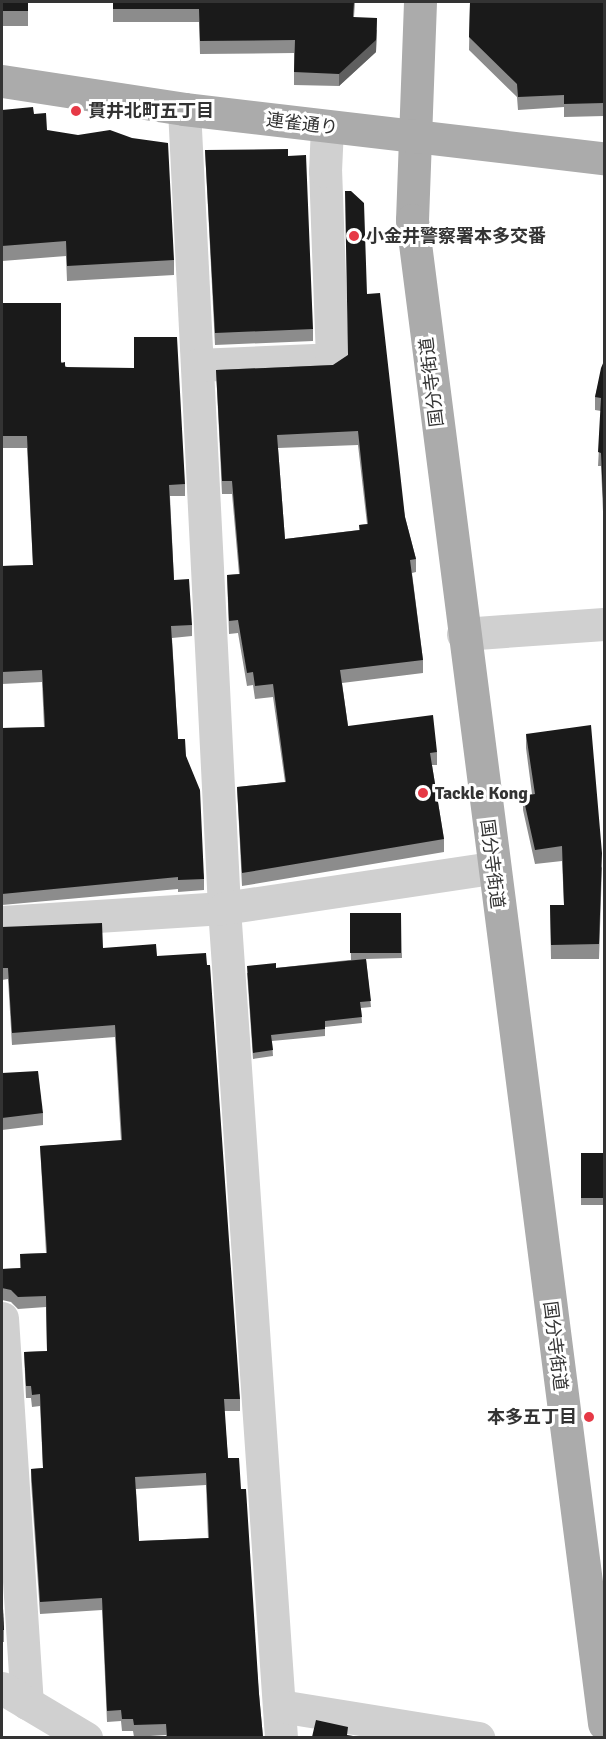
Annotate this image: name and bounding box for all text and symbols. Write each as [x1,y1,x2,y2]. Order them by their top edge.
place label: 貫井北町五丁目 [88,100,214,122]
marker: 貫井北町五丁目 [69,104,83,118]
street label: 連雀通り [265,109,339,139]
place label: 小金井警察署本多交番 [366,225,546,247]
marker: 小金井警察署本多交番 [347,229,361,243]
street label: 国分寺街道 [416,336,448,428]
place label: Tackle Kong [435,782,528,804]
marker: Tackle Kong [416,786,430,800]
street label: 国分寺街道 [476,818,508,910]
street label: 国分寺街道 [539,1300,571,1392]
place label: 本多五丁目 [487,1406,577,1428]
marker: 本多五丁目 [582,1410,596,1424]

